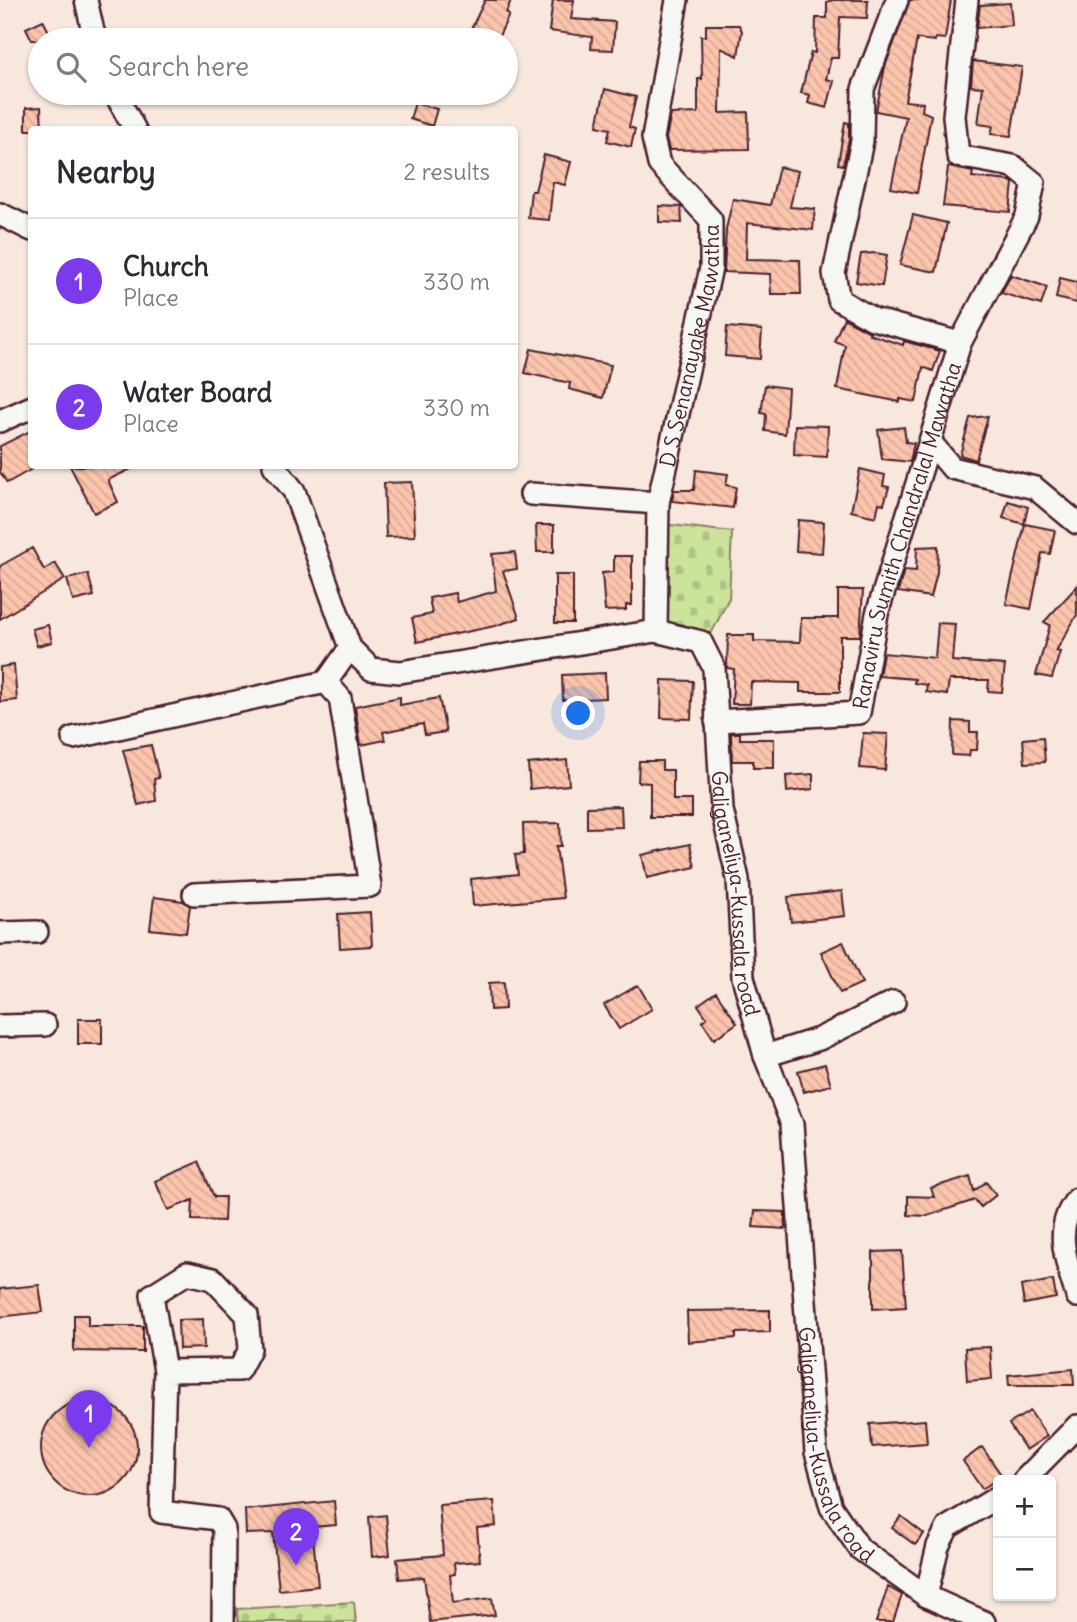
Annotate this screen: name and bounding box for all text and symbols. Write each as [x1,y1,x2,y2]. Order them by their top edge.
search box [28,28,518,105]
icon: search [52,48,90,86]
text: Search here [108,50,249,83]
text: Nearby [56,153,156,191]
text: 2 results [404,157,490,186]
street label: D S Senanayake Mawatha [653,224,725,470]
text: Church [123,250,209,283]
text: 1 [74,267,84,296]
text: 330 m [423,267,490,296]
text: Place [123,283,179,312]
street label: Ranaviru Sumith Chandralal Mawatha [846,359,967,711]
text: Water Board [123,376,272,409]
text: 2 [73,393,85,422]
text: 330 m [423,393,490,422]
text: Place [123,409,179,438]
your location [561,696,595,730]
street label: Galiganeliya-Kussala road [706,770,767,1019]
street label: Galiganeliya-Kussala road [793,1326,880,1568]
pin: 1 [66,1390,112,1448]
map controls [993,1475,1056,1601]
button: + [993,1475,1056,1538]
pin: 2 [273,1508,319,1566]
button: − [993,1538,1056,1601]

